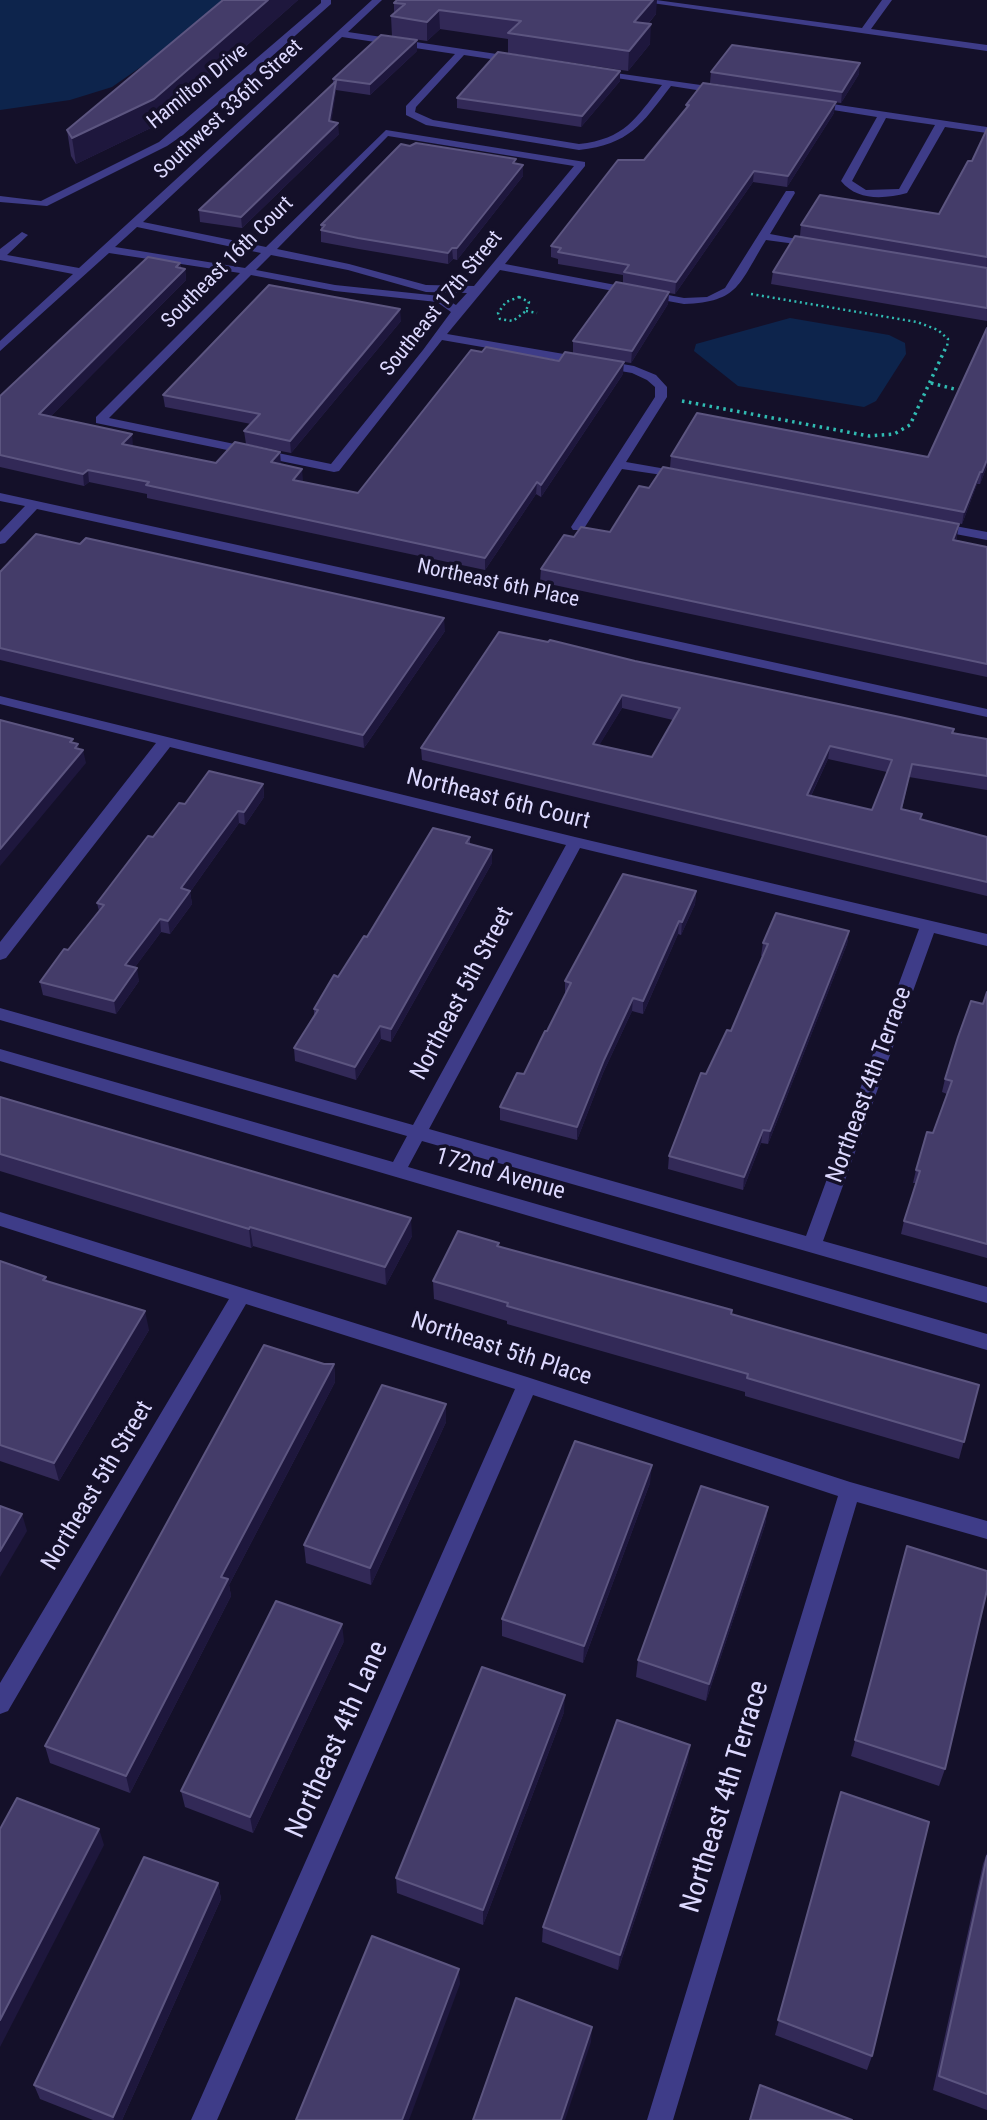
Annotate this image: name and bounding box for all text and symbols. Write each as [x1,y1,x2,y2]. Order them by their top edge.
street label: Southwest 336th Street [150,35,308,185]
street label: Hamilton Drive [143,39,253,135]
street label: Southeast 16th Court [157,192,299,334]
street label: Southeast 17th Street [376,226,508,382]
street label: Northeast 6th Place [415,555,581,613]
street label: Northeast 6th Court [403,763,593,837]
street label: Northeast 5th Street [405,902,521,1086]
street label: Northeast 4th Terrace [821,983,919,1187]
street label: 172nd Avenue [432,1143,568,1207]
street label: Northeast 5th Place [407,1307,595,1393]
street label: Northeast 5th Street [36,1396,160,1576]
street label: Northeast 4th Lane [280,1636,396,1844]
street label: Northeast 4th Terrace [675,1677,777,1917]

